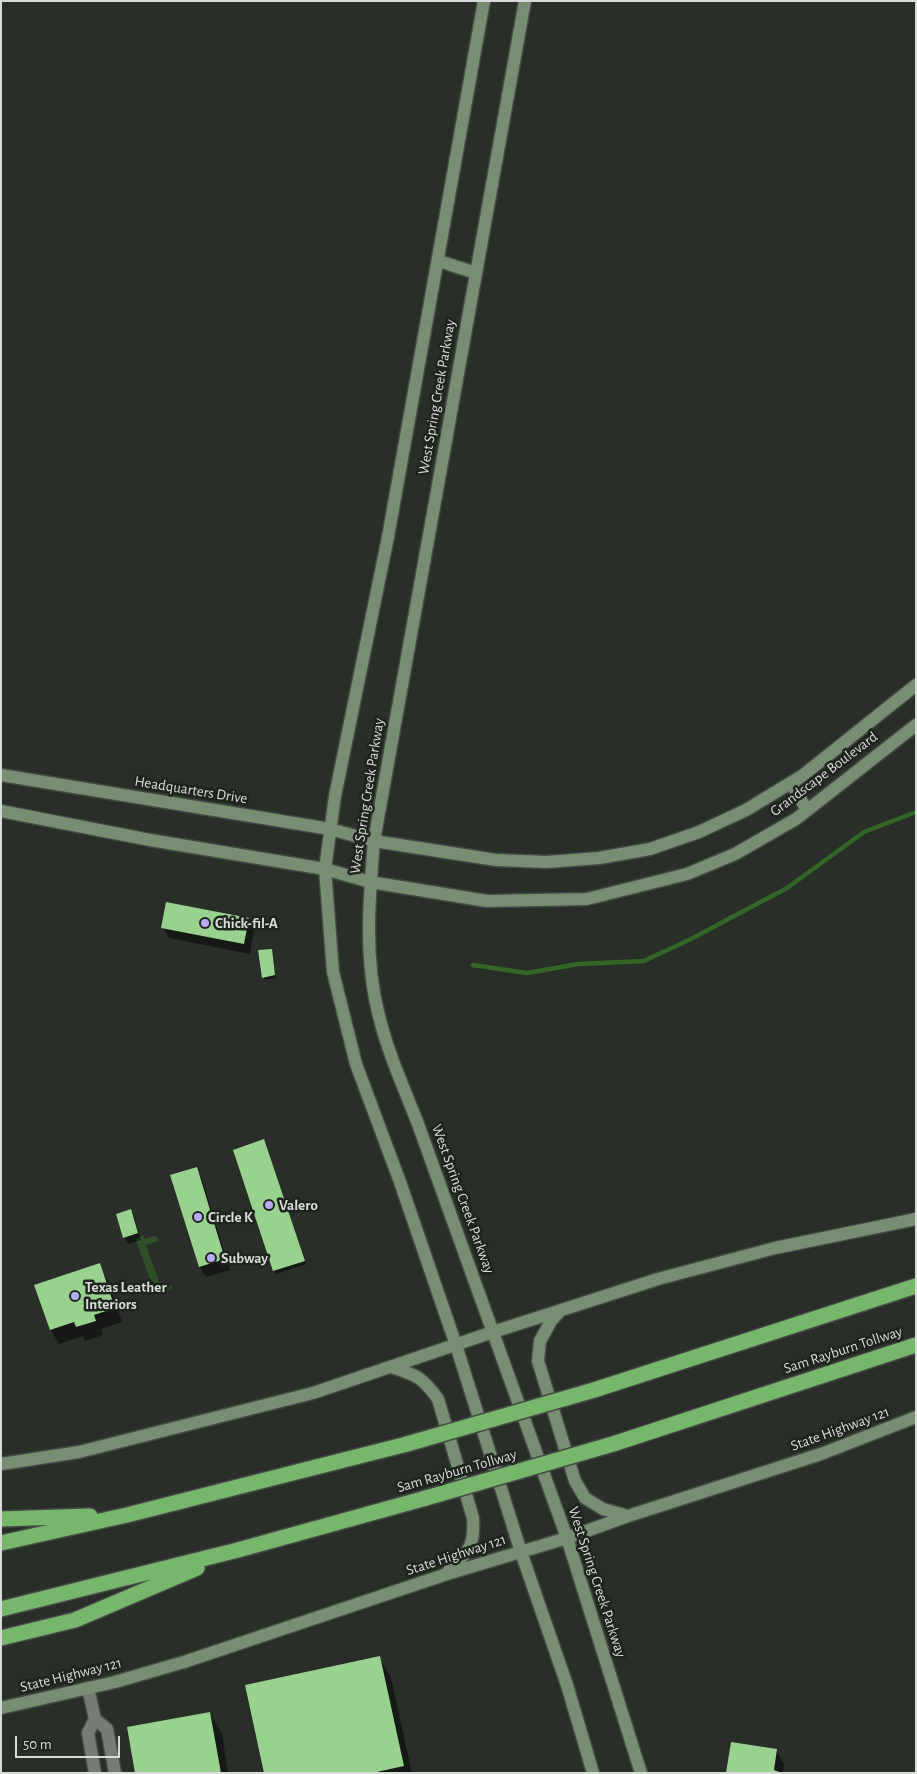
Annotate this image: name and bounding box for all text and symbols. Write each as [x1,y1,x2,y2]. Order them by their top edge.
street label: West Spring Creek Parkway [414,318,460,476]
street label: West Spring Creek Parkway [346,717,388,875]
street label: Grandscape Boulevard [767,728,881,820]
street label: Headquarters Drive [133,772,249,808]
place label: Chick-fil-A [215,914,278,932]
marker: Chick-fil-A [199,917,211,929]
street label: West Spring Creek Parkway [428,1122,498,1276]
place label: Valero [279,1196,318,1214]
marker: Valero [263,1199,275,1211]
place label: Circle K [208,1208,253,1226]
marker: Circle K [192,1211,204,1223]
place label: Subway [221,1249,268,1267]
marker: Subway [205,1252,217,1264]
place label: Texas Leather Interiors [85,1278,167,1313]
marker: Texas Leather Interiors [69,1290,81,1302]
street label: Sam Rayburn Tollway [781,1322,905,1378]
street label: State Highway 121 [788,1403,892,1455]
street label: Sam Rayburn Tollway [395,1445,519,1497]
street label: West Spring Creek Parkway [564,1504,630,1660]
street label: State Highway 121 [404,1530,508,1580]
street label: State Highway 121 [18,1654,124,1696]
scale bar [18,1726,122,1758]
text: 50 m [23,1737,52,1752]

